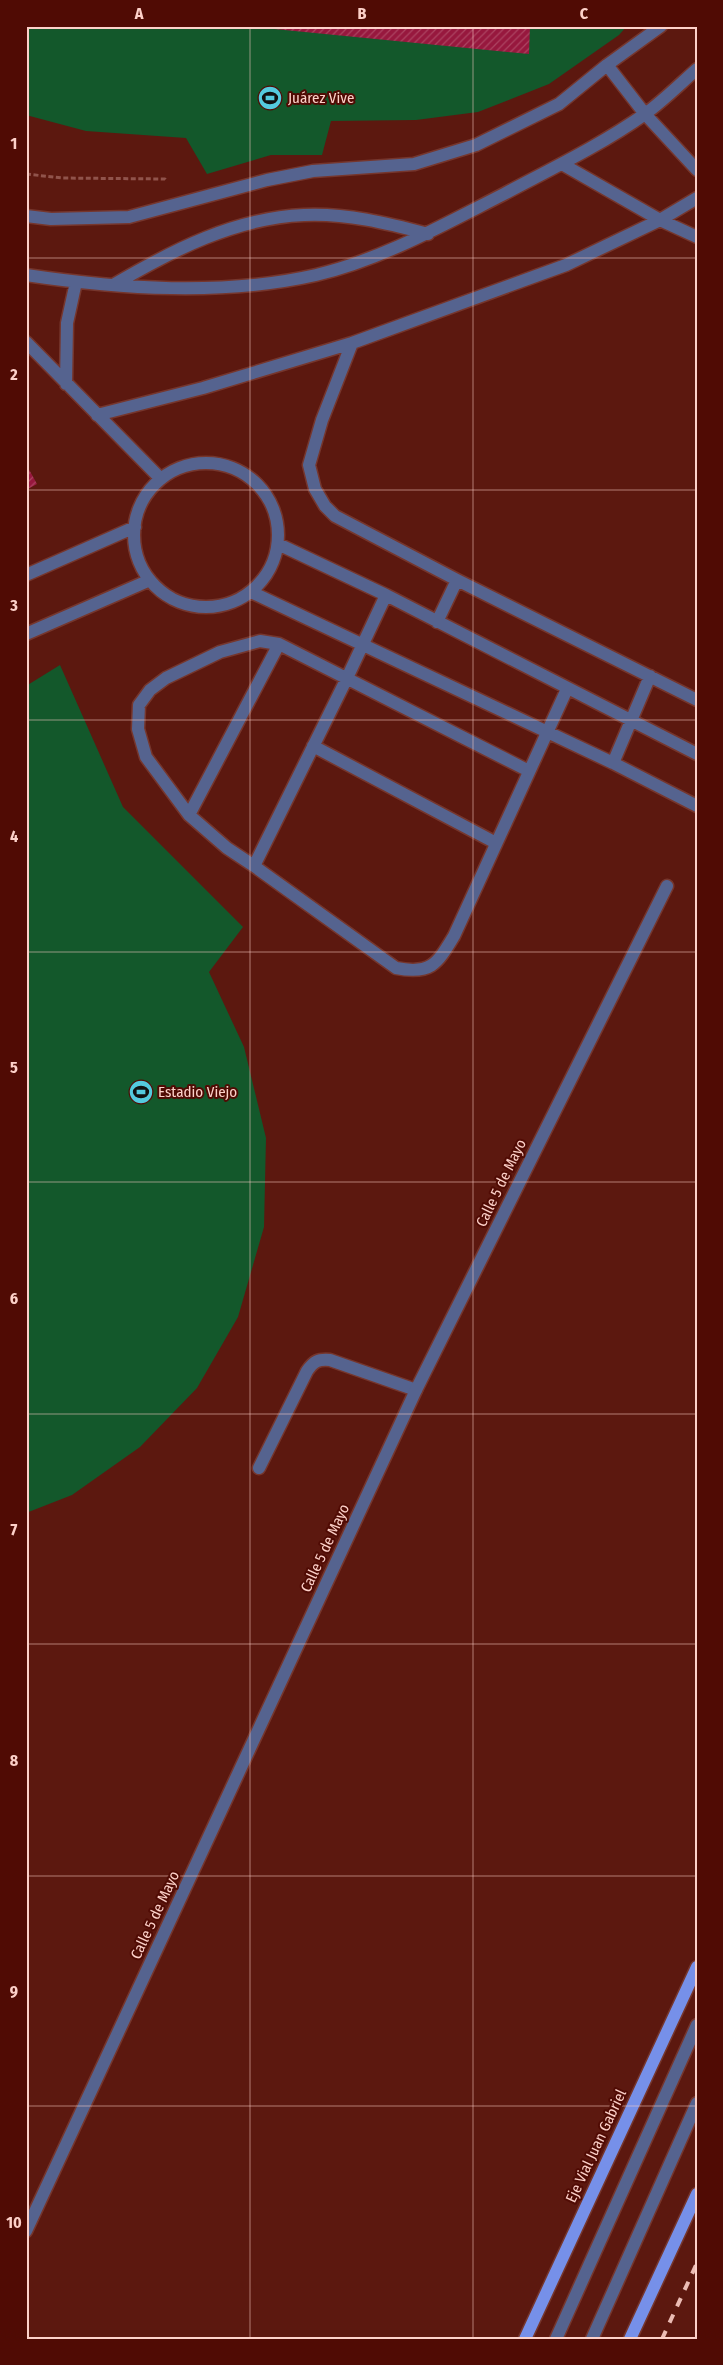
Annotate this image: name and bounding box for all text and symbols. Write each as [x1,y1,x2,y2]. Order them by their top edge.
text: A [134,4,144,23]
text: B [358,4,367,23]
text: C [580,4,589,23]
sports icon: Juárez Vive [257,85,283,111]
place label: Juárez Vive [288,89,354,107]
text: 1 [11,134,17,153]
text: 2 [9,365,18,384]
text: 3 [9,596,18,615]
text: 4 [10,827,18,846]
text: 5 [10,1058,18,1077]
sports icon: Estadio Viejo [128,1079,154,1105]
place label: Estadio Viejo [158,1083,237,1101]
street label: Calle 5 de Mayo [472,1136,530,1230]
text: 6 [10,1289,18,1308]
street label: Calle 5 de Mayo [297,1501,353,1595]
text: 7 [11,1520,18,1539]
text: 8 [10,1751,19,1770]
street label: Calle 5 de Mayo [127,1868,183,1962]
text: 9 [10,1982,18,2001]
street label: Eje Vial Juan Gabriel [562,2086,630,2205]
text: 10 [6,2213,22,2232]

